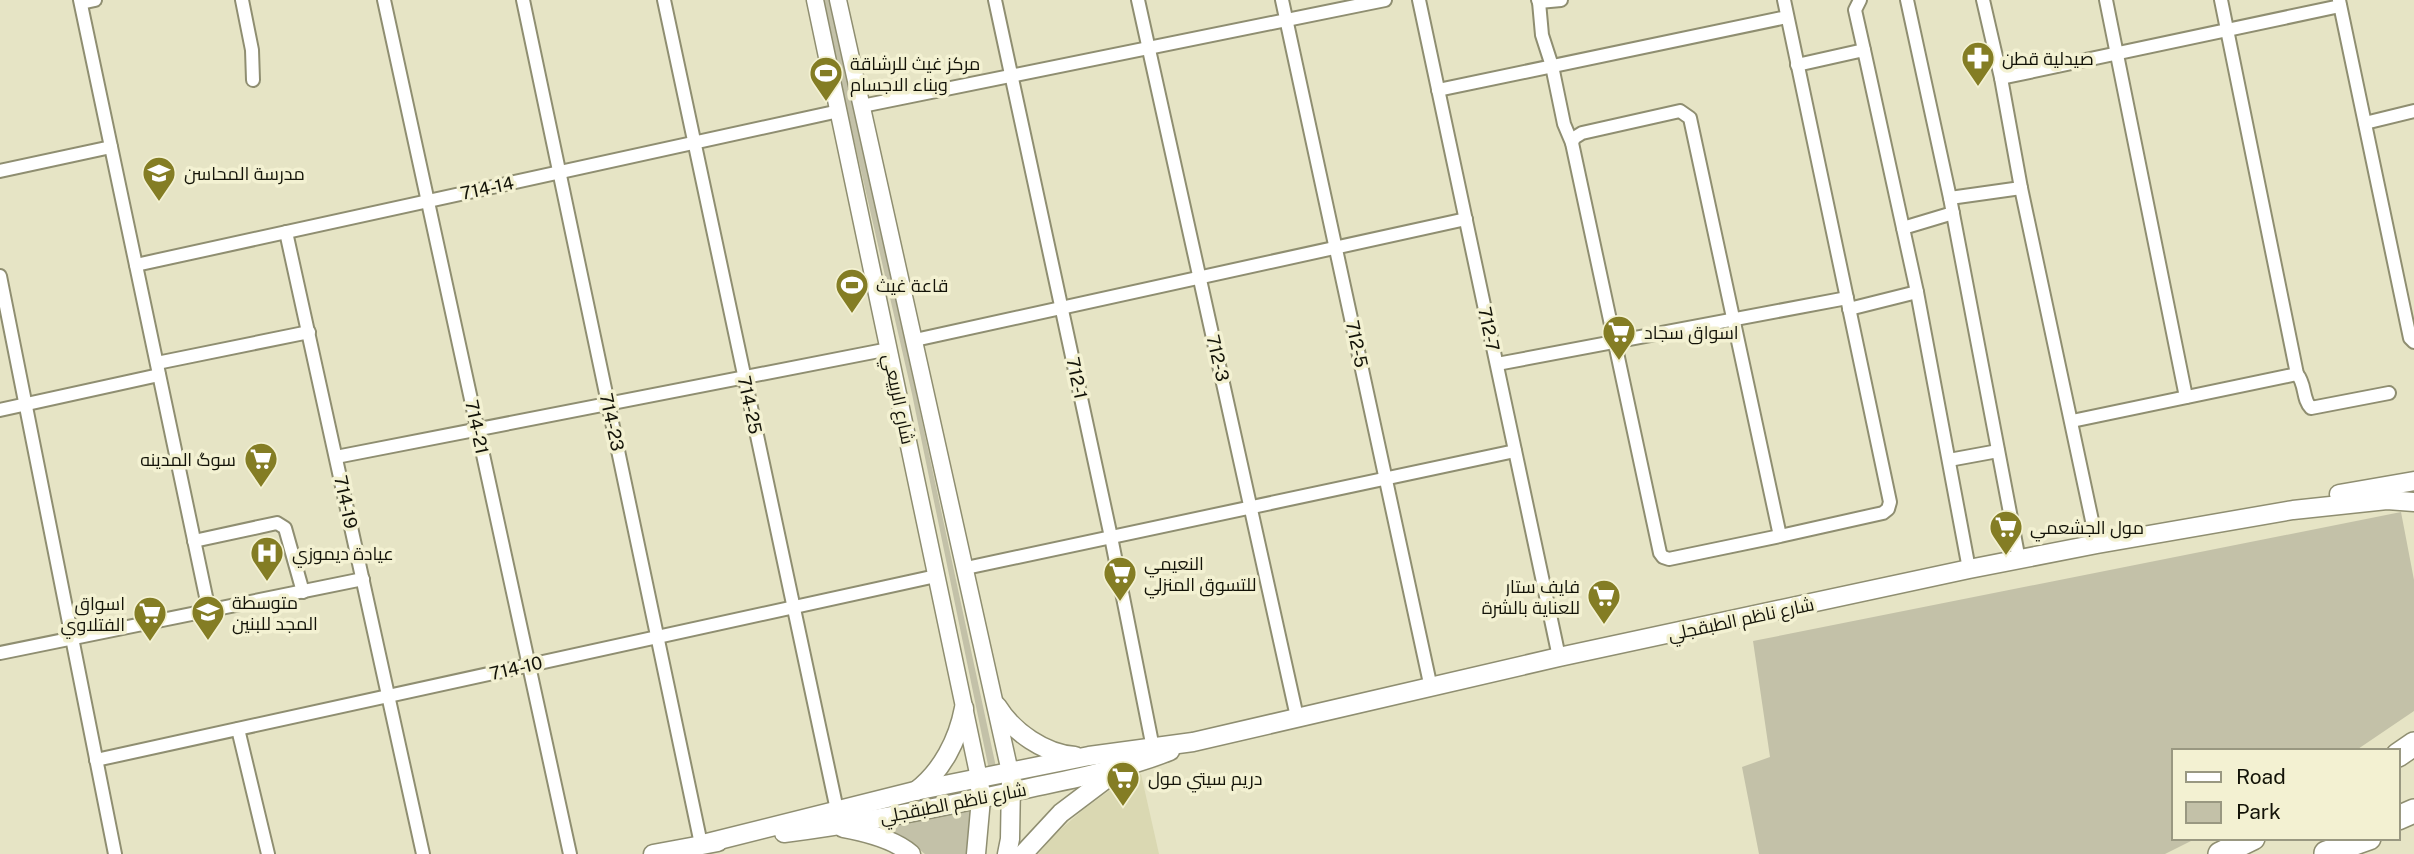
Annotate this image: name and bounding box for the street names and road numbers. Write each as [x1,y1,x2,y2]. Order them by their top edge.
street label: 714-14 [458,172,516,204]
street label: 712-7 [1474,305,1504,353]
street label: 712-5 [1342,319,1372,369]
street label: 712-3 [1202,333,1234,383]
street label: شارع الربيعي [875,352,919,447]
street label: 712-1 [1062,355,1092,401]
street label: 714-25 [734,374,766,436]
street label: 714-23 [596,391,628,453]
street label: 714-21 [461,398,493,456]
street label: 714-19 [330,473,362,531]
street label: شارع ناظم الطبقجلي [1666,593,1817,649]
street label: 714-10 [488,652,544,684]
street label: شارع ناظم الطبقجلي [878,778,1029,831]

